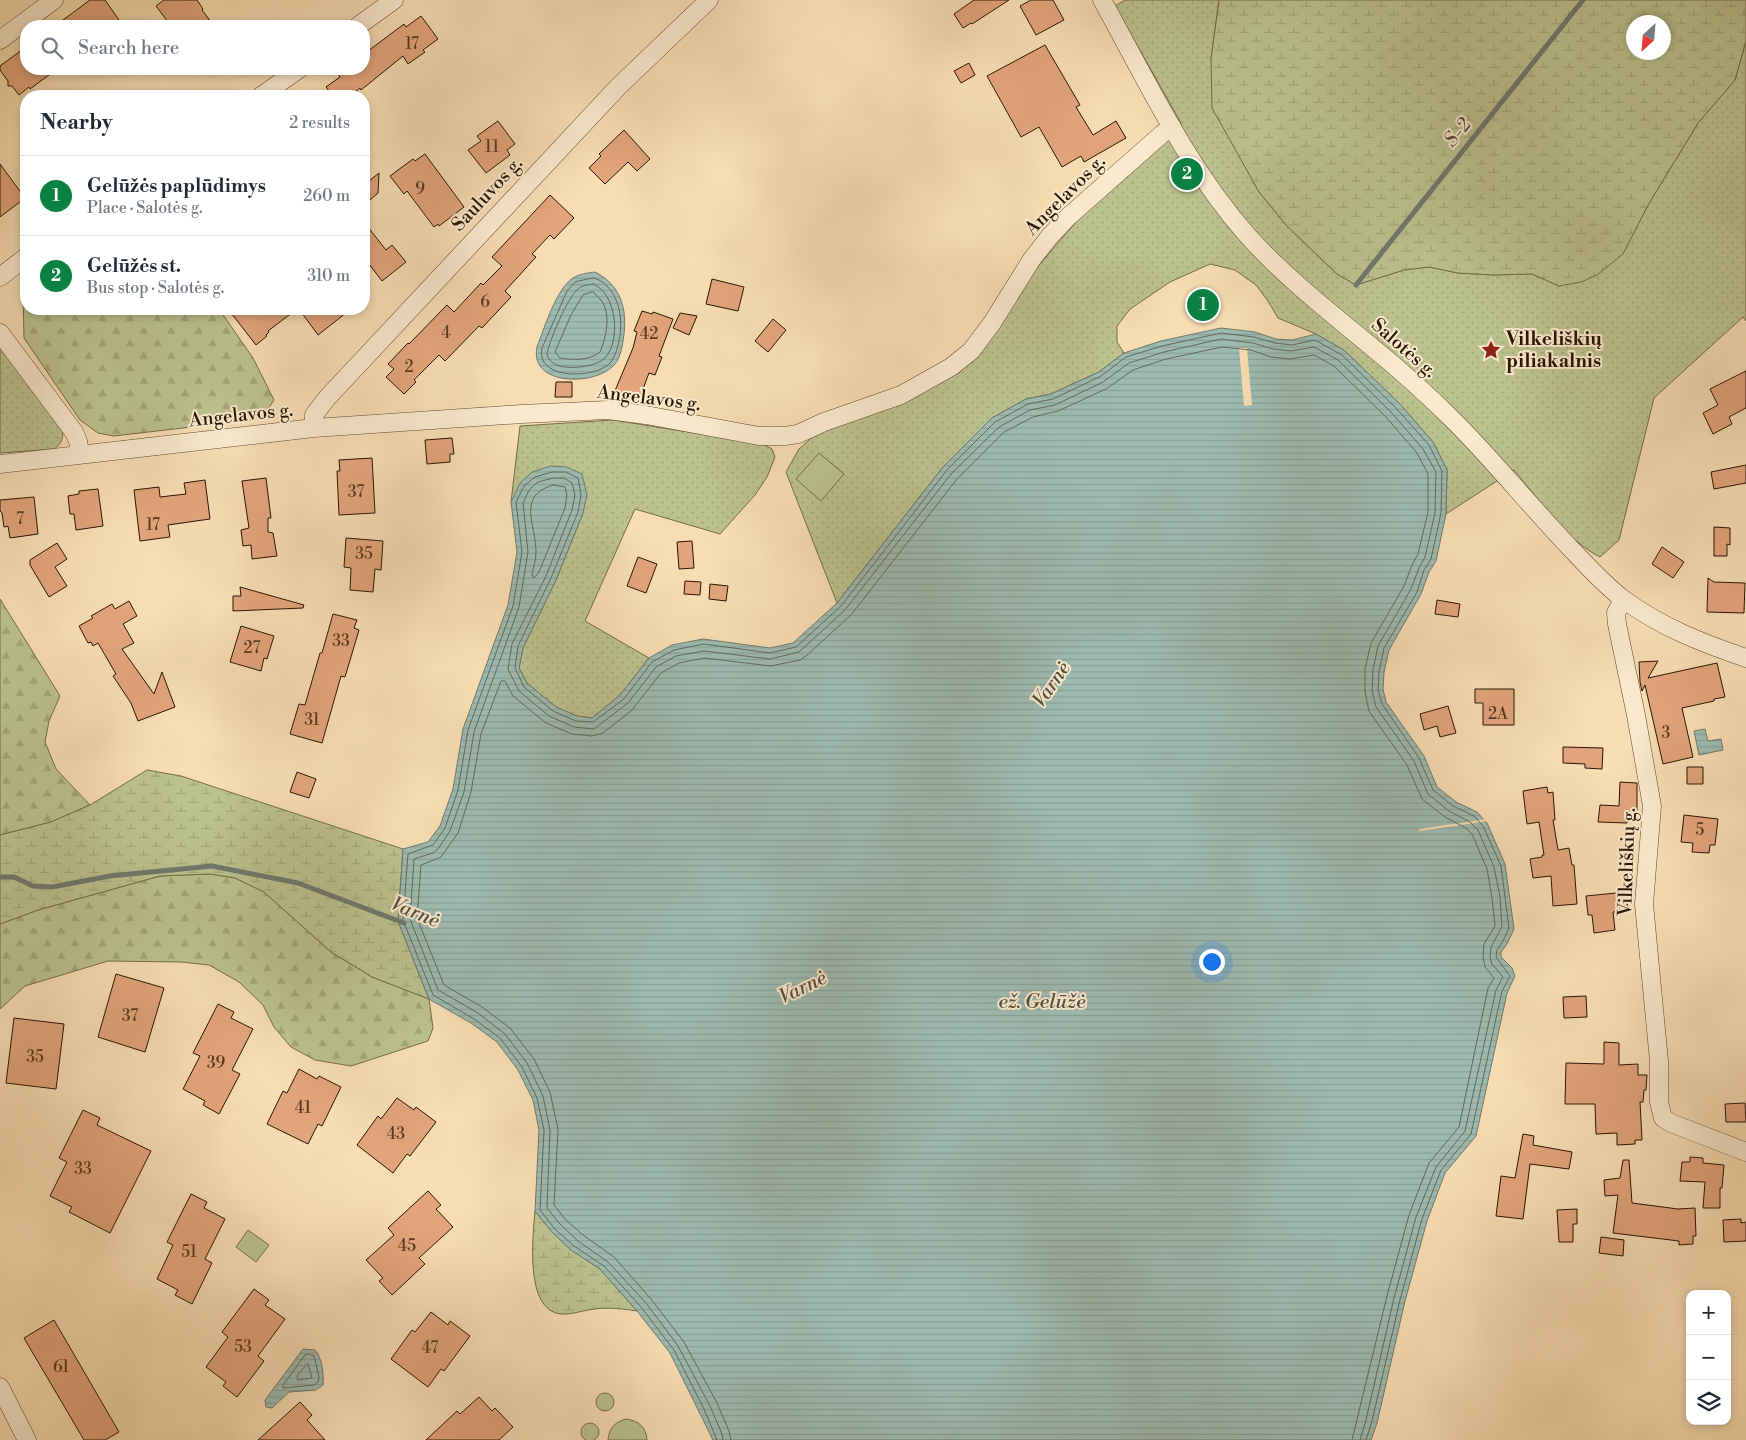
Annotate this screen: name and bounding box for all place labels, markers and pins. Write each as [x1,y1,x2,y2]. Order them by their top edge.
pin: 2 [1171,155,1203,193]
pin: 1 [1187,286,1219,324]
place label: Vilkeliškių piliakalnis [1505,327,1602,373]
place icon: Vilkeliškių piliakalnis [1480,339,1502,361]

